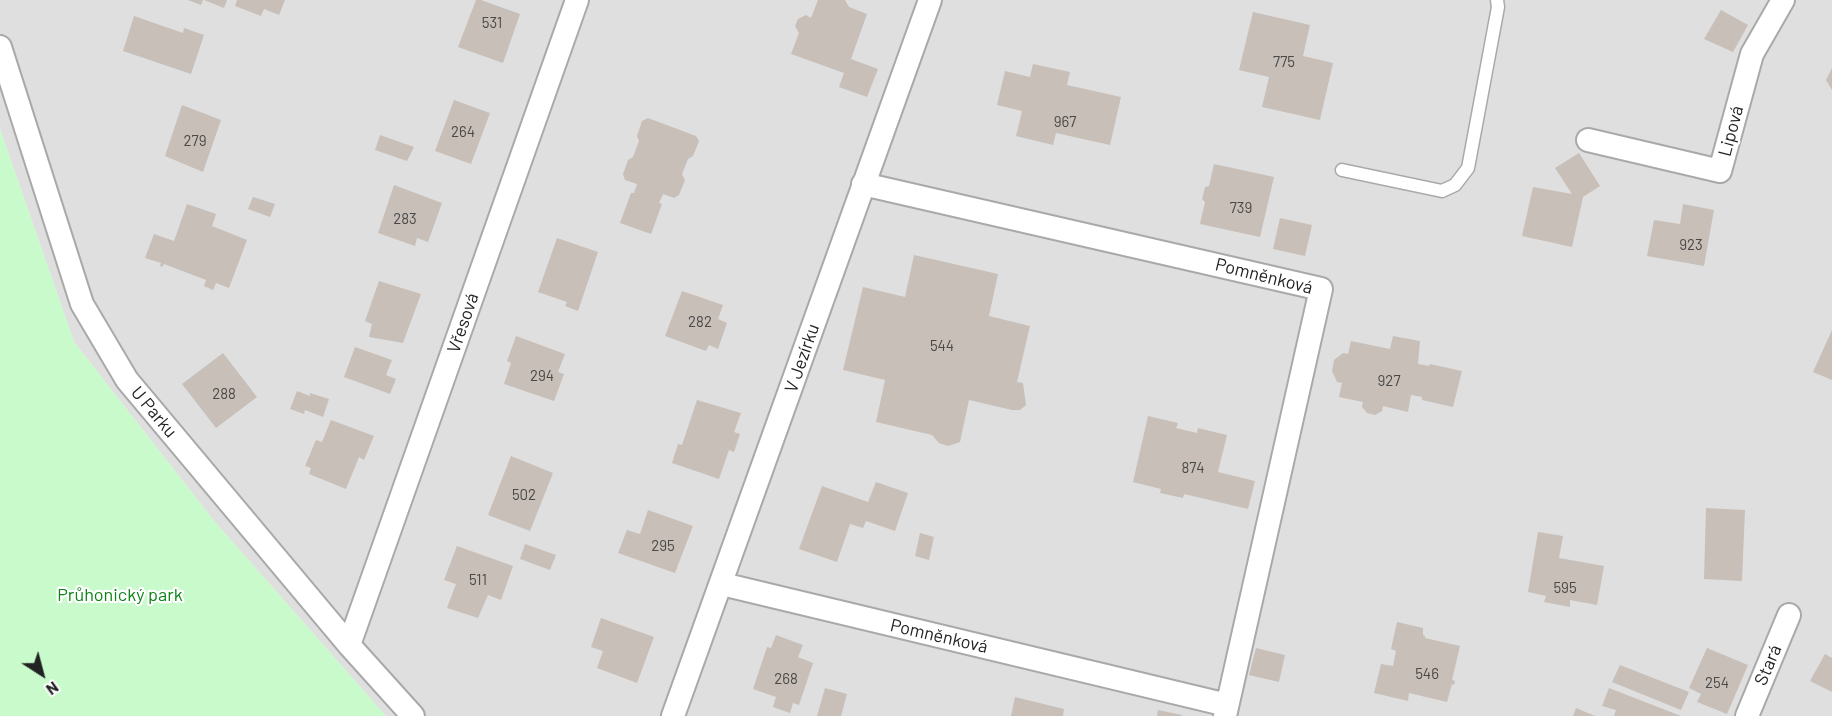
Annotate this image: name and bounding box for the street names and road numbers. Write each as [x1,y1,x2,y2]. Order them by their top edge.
street label: Lipová [1714,103,1748,159]
street label: Pomněnková [1213,253,1315,299]
street label: Vřesová [443,290,483,356]
street label: V Jezírku [780,321,824,395]
street label: U Parku [126,382,182,442]
street label: Pomněnková [888,614,990,658]
street label: Stará [1750,641,1786,689]

